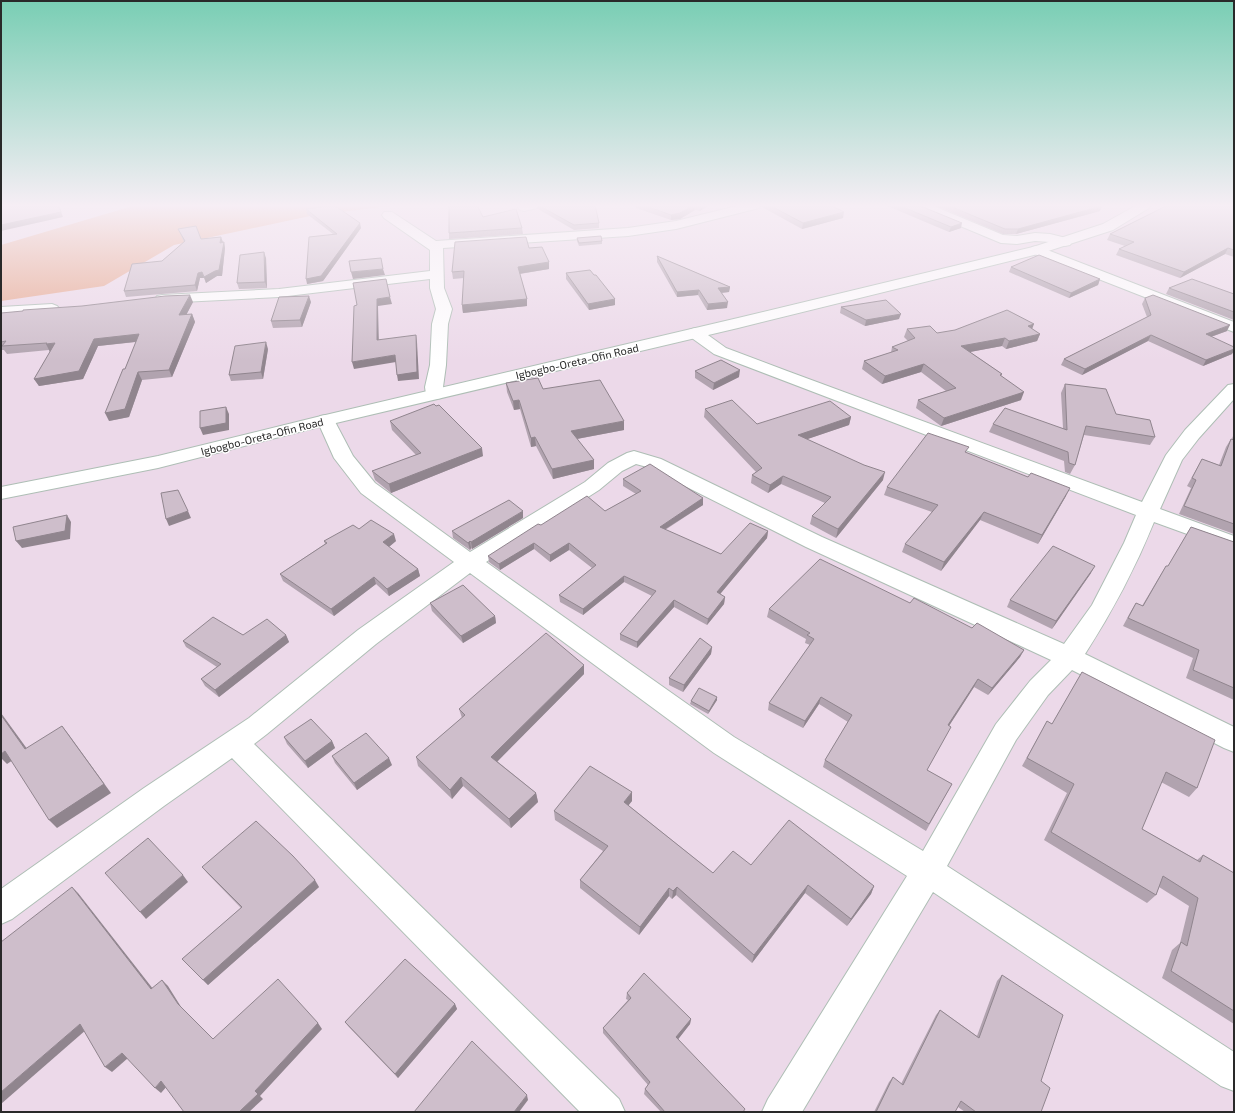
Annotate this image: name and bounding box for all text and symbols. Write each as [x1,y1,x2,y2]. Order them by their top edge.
street label: Igbogbo-Oreta-Ofin Road [514,340,640,382]
street label: Igbogbo-Oreta-Ofin Road [199,414,325,458]

